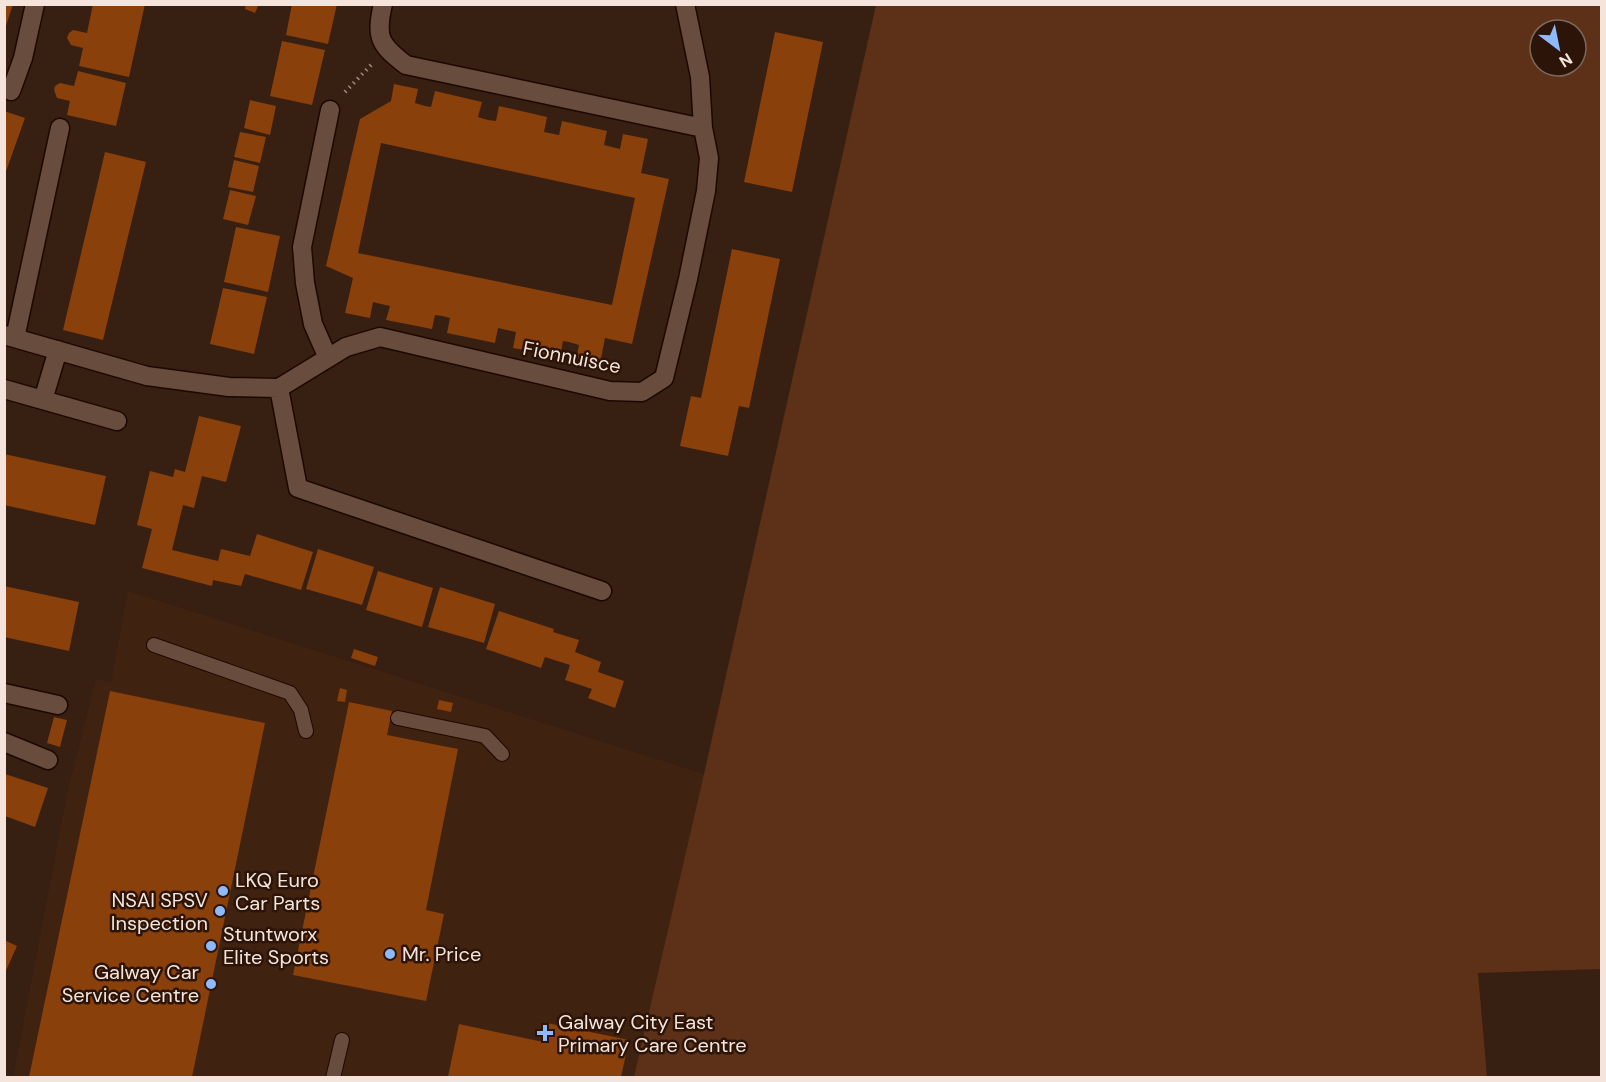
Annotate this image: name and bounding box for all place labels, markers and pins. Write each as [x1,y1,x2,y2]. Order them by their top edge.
place label: LKQ Euro Car Parts [235,867,320,916]
marker: LKQ Euro Car Parts [216,884,230,898]
place label: NSAI SPSV Inspection [111,887,208,936]
marker: NSAI SPSV Inspection [213,904,227,918]
place label: Stuntworx Elite Sports [223,921,329,970]
marker: Stuntworx Elite Sports [204,939,218,953]
place label: Mr. Price [402,941,481,967]
marker: Mr. Price [383,947,397,961]
place label: Galway Car Service Centre [62,959,199,1008]
marker: Galway Car Service Centre [204,977,218,991]
place label: Galway City East Primary Care Centre [558,1009,747,1058]
marker: Galway City East Primary Care Centre [536,1024,554,1042]

